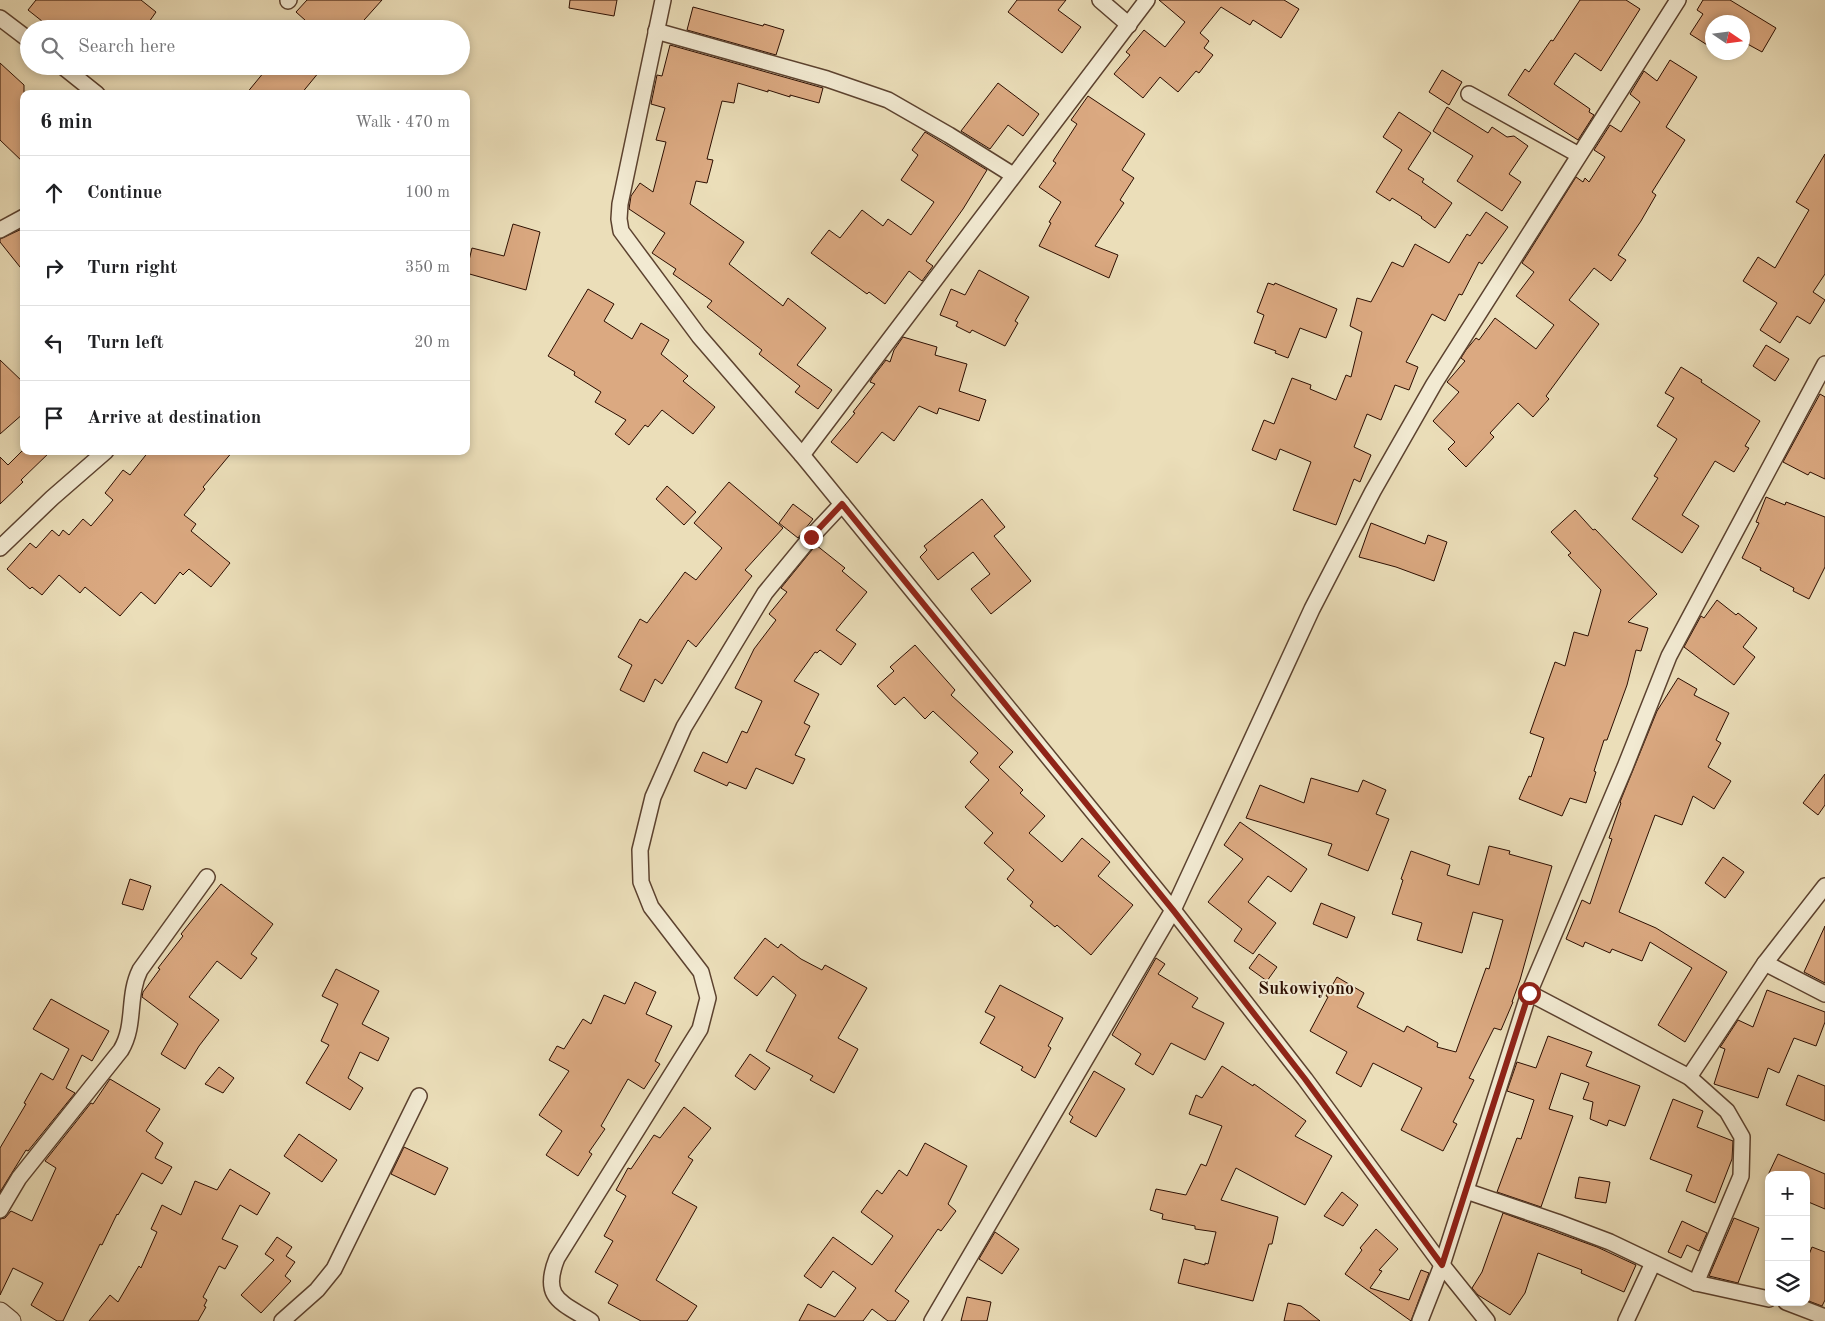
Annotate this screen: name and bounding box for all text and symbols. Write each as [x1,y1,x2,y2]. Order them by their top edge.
north arrow [1705,15,1750,60]
search box [20,20,470,75]
icon: search [38,34,66,62]
text: Search here [78,38,175,57]
text: 6 min [40,112,93,133]
text: Walk · 470 m [355,115,450,131]
icon: ahead [40,179,68,207]
text: Continue [87,184,162,203]
text: 100 m [405,185,450,201]
icon: right [40,254,68,282]
text: Turn right [87,259,177,278]
text: 350 m [405,260,450,276]
icon: left [40,329,68,357]
text: Turn left [87,334,164,353]
text: 20 m [414,335,450,351]
icon: arrive [40,404,68,432]
text: Arrive at destination [87,409,261,428]
route end [800,526,823,549]
district label: Sukowiyono [1258,980,1354,998]
route start [1518,982,1541,1005]
map controls [1765,1171,1810,1306]
button: + [1765,1171,1810,1216]
button: − [1765,1216,1810,1261]
button: layers [1765,1261,1810,1306]

